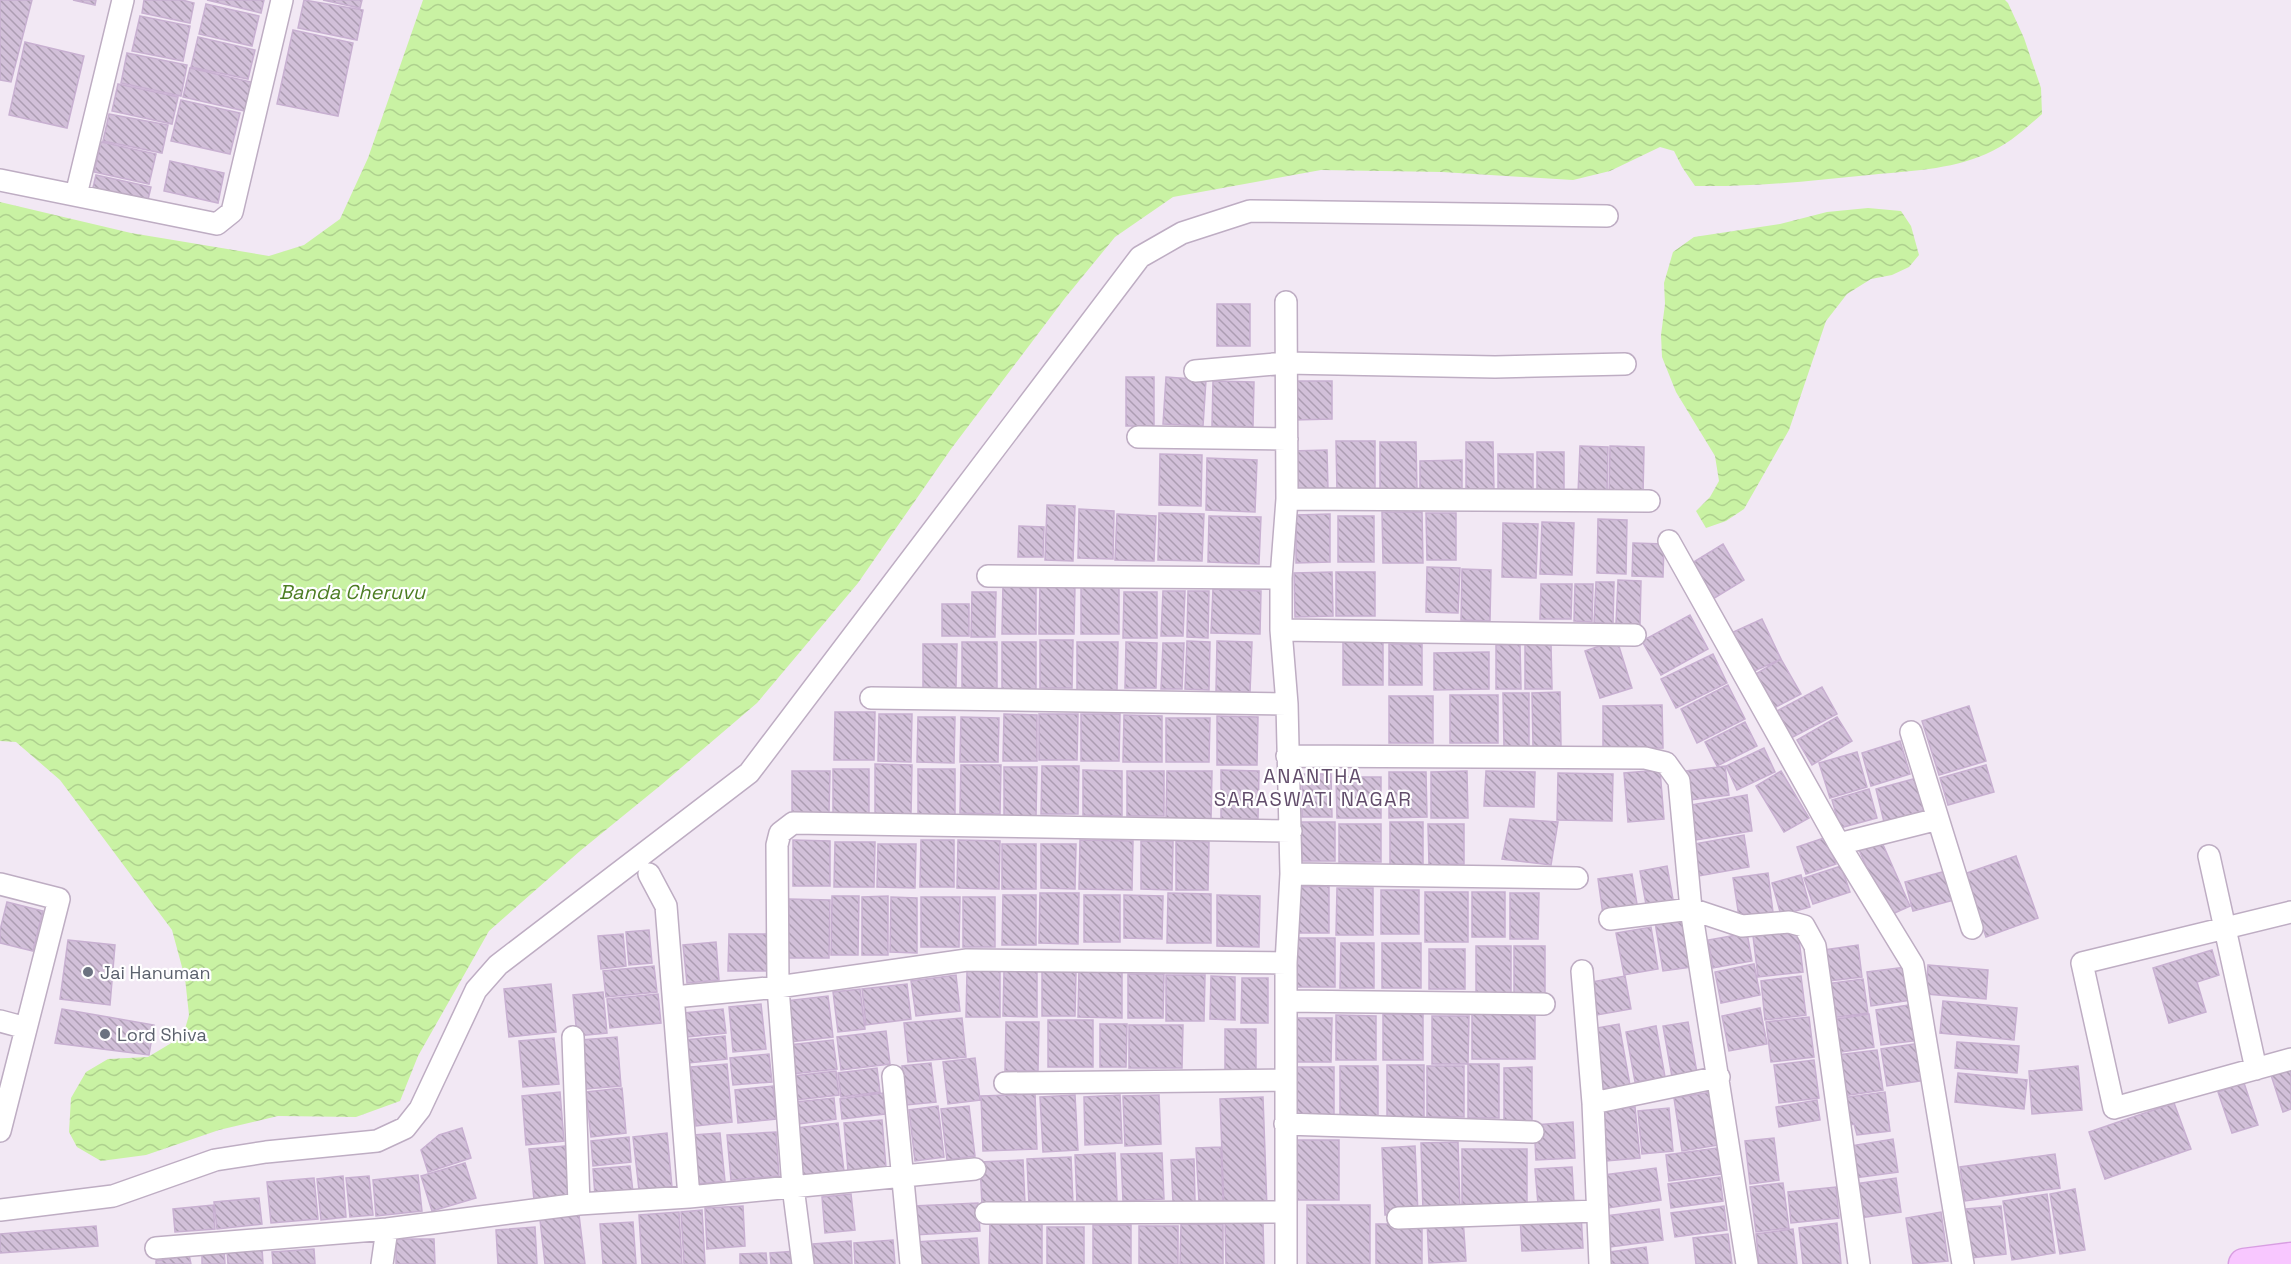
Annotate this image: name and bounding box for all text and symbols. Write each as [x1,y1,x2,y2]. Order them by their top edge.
water label: Banda Cheruvu [279,579,427,605]
district label: ANANTHA SARASWATI NAGAR [1214,763,1412,812]
place label: Jai Hanuman [100,961,211,984]
marker: Jai Hanuman [81,965,95,979]
place label: Lord Shiva [117,1023,207,1046]
marker: Lord Shiva [98,1027,112,1041]

